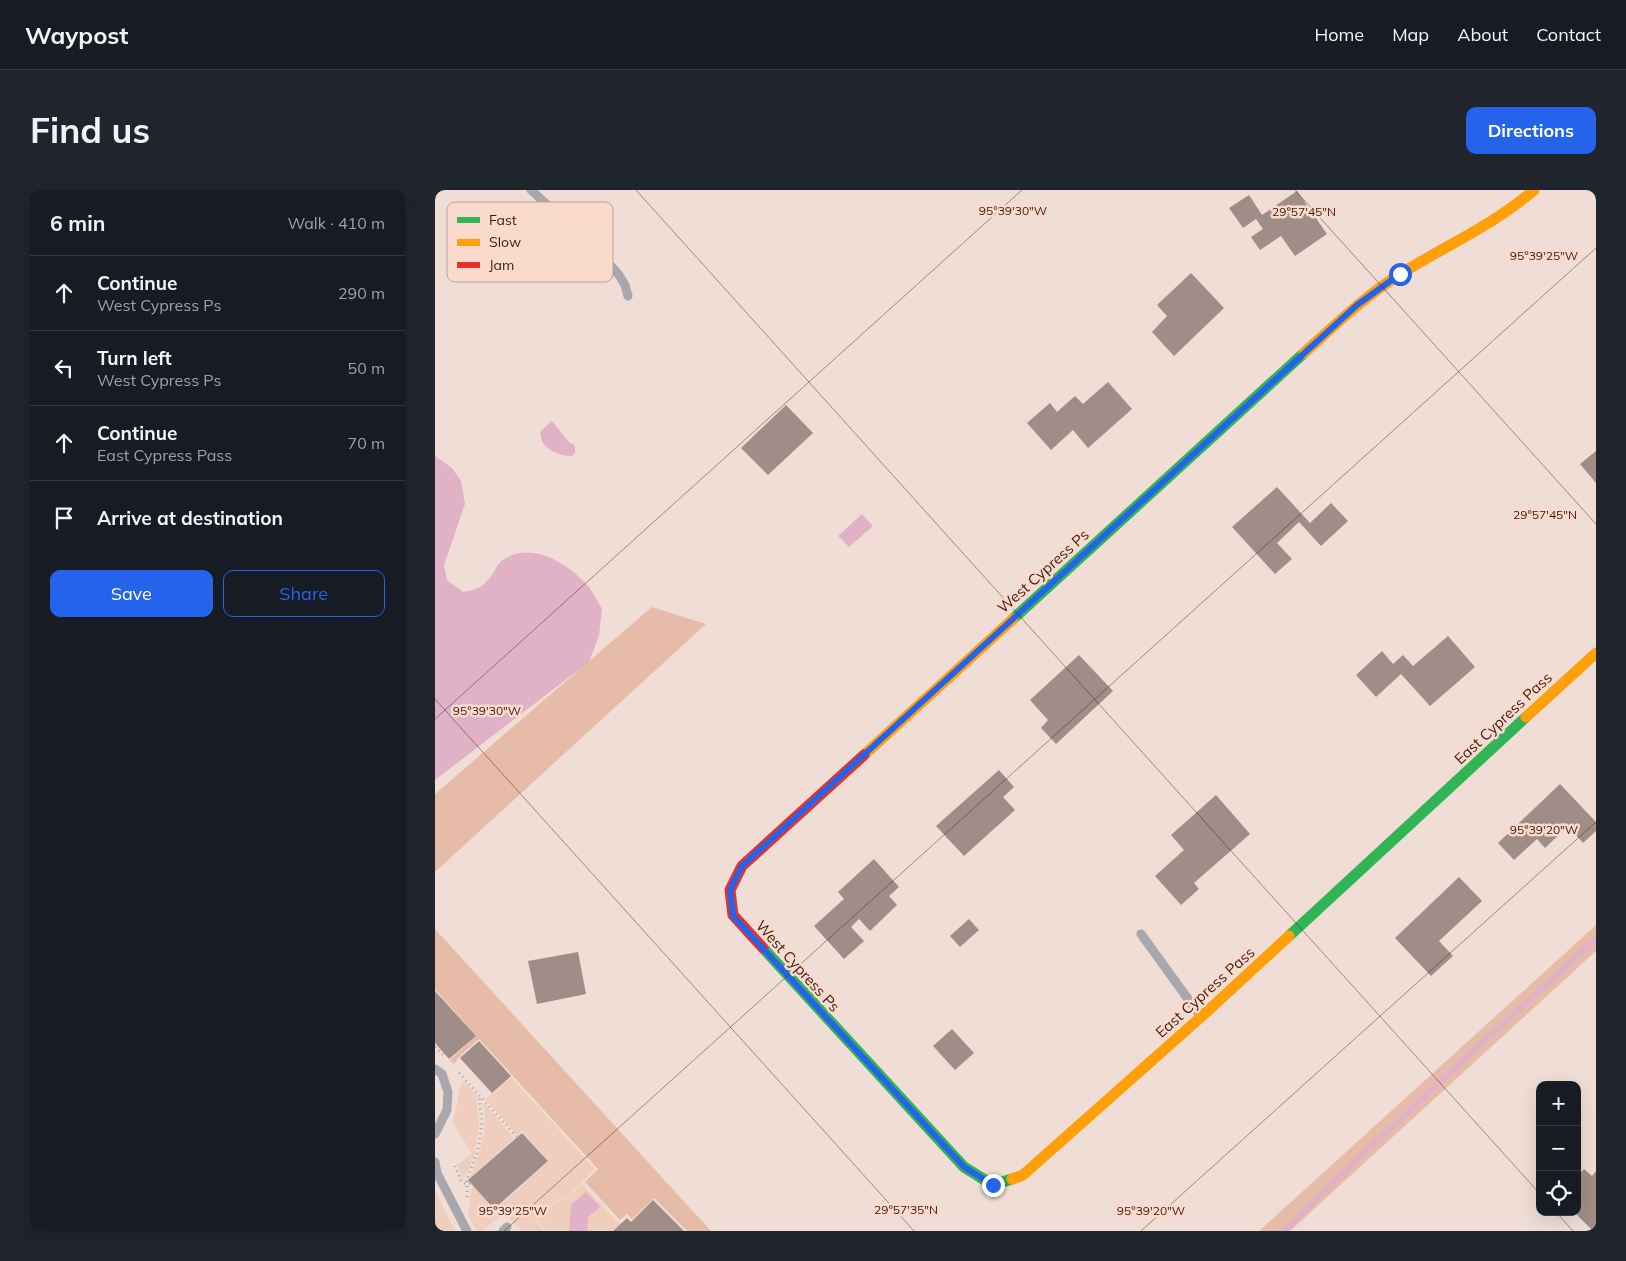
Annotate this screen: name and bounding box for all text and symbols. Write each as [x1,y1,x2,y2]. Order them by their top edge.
text: Waypost [25,20,128,50]
text: Home [1314,23,1364,46]
text: Map [1392,23,1429,46]
text: About [1457,23,1508,46]
text: Contact [1536,23,1601,46]
button: Directions [1466,107,1596,154]
text: Find us [30,108,150,152]
legend [447,202,613,282]
text: 95°39'30"W [979,203,1047,218]
text: 29°57'45"N [1272,204,1336,219]
text: 6 min [50,210,105,236]
text: Fast [489,211,517,229]
text: Walk · 410 m [287,213,385,233]
text: Slow [489,233,521,251]
text: 95°39'25"W [1510,248,1578,263]
text: Jam [489,256,514,274]
route start [1389,263,1412,286]
text: Continue [97,271,177,295]
icon: ahead [50,279,78,307]
text: 290 m [338,283,385,303]
text: West Cypress Ps [97,295,221,315]
text: Turn left [97,346,172,370]
icon: left [50,354,78,382]
text: 50 m [348,358,385,378]
text: West Cypress Ps [97,370,221,390]
text: Continue [97,421,177,445]
icon: ahead [50,429,78,457]
text: 70 m [348,433,385,453]
text: East Cypress Pass [97,445,232,465]
icon: arrive [50,504,78,532]
text: Arrive at destination [97,506,283,530]
text: 29°57'45"N [1513,507,1577,522]
street label: West Cypress Ps [993,525,1093,617]
button: Save [50,570,213,617]
button: Share [223,570,385,617]
street label: East Cypress Pass [1450,668,1556,768]
text: 95°39'30"W [453,703,521,718]
text: 95°39'20"W [1510,822,1578,837]
street label: West Cypress Ps [752,916,844,1016]
street label: East Cypress Pass [1152,943,1258,1041]
map controls [1536,1081,1581,1216]
button: + [1536,1081,1581,1126]
button: − [1536,1126,1581,1171]
button: locate [1536,1171,1581,1216]
route end [982,1174,1005,1197]
text: 29°57'35"N [874,1202,938,1217]
text: 95°39'25"W [479,1203,547,1218]
text: 95°39'20"W [1117,1203,1185,1218]

